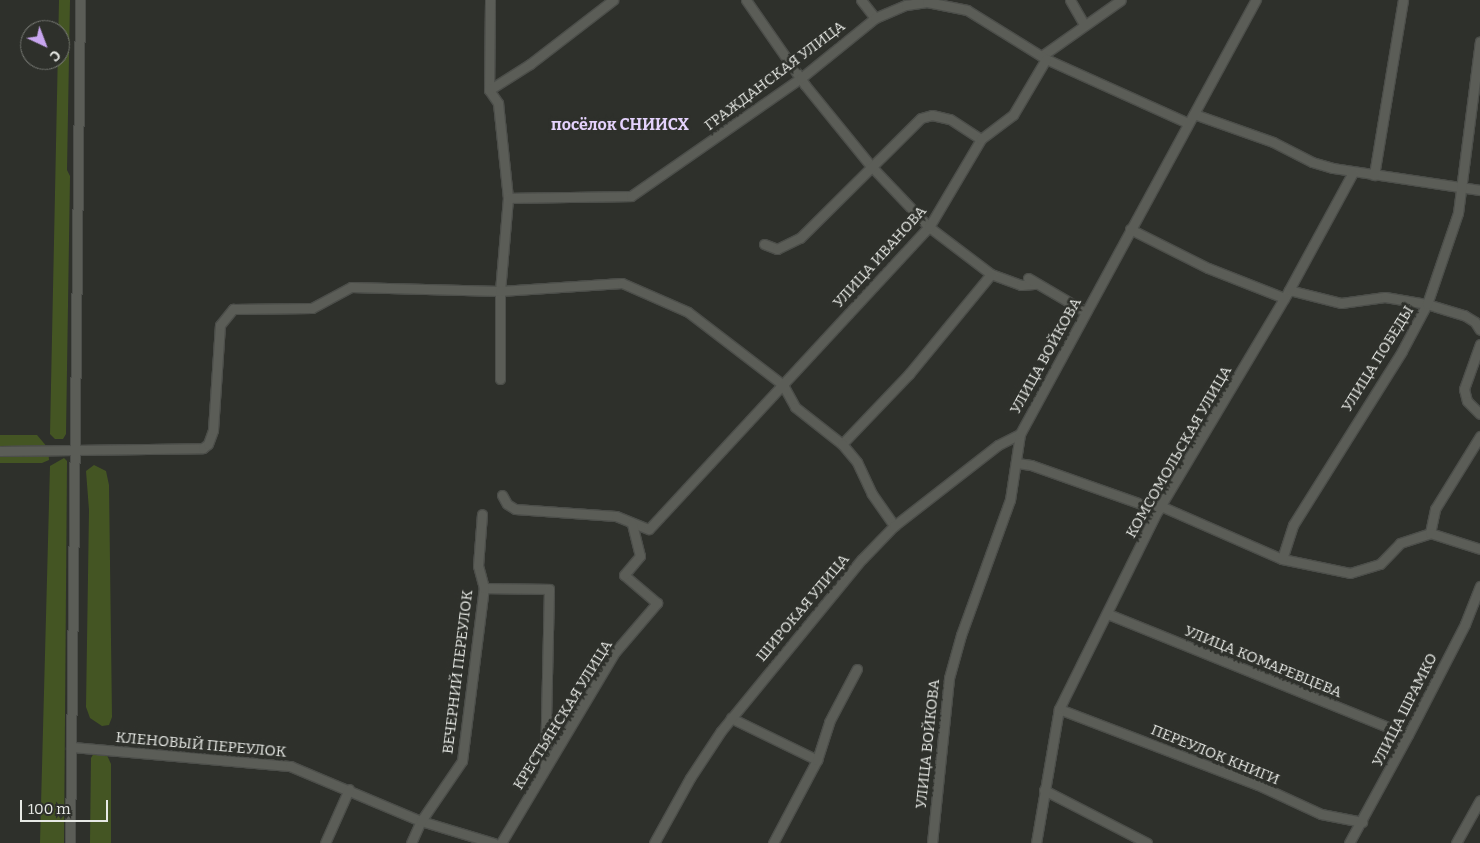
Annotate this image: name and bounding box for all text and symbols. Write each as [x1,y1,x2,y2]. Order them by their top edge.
street label: ГРАЖДАНСКАЯ УЛИЦА [701,17,849,135]
north arrow [20,20,70,70]
text: С [46,46,64,65]
district label: посёлок СНИИСХ [551,115,689,135]
street label: УЛИЦА ИВАНОВА [830,202,930,312]
street label: УЛИЦА ВОЙКОВА [1007,295,1085,417]
street label: УЛИЦА ПОБЕДЫ [1338,303,1418,415]
street label: КОМСОМОЛЬСКАЯ УЛИЦА [1122,363,1236,541]
street label: ШИРОКАЯ УЛИЦА [753,551,853,665]
street label: ВЕЧЕРНИЙ ПЕРЕУЛОК [439,589,477,755]
street label: УЛИЦА КОМАРЕВЦЕВА [1182,622,1344,702]
street label: КРЕСТЬЯНСКАЯ УЛИЦА [510,637,616,793]
street label: УЛИЦА ШРАМКО [1369,650,1441,770]
street label: УЛИЦА ВОЙКОВА [912,678,944,810]
street label: ПЕРЕУЛОК КНИГИ [1148,721,1282,789]
street label: КЛЕНОВЫЙ ПЕРЕУЛОК [115,729,287,761]
scale bar [22,790,110,822]
text: 100 m [28,800,71,818]

